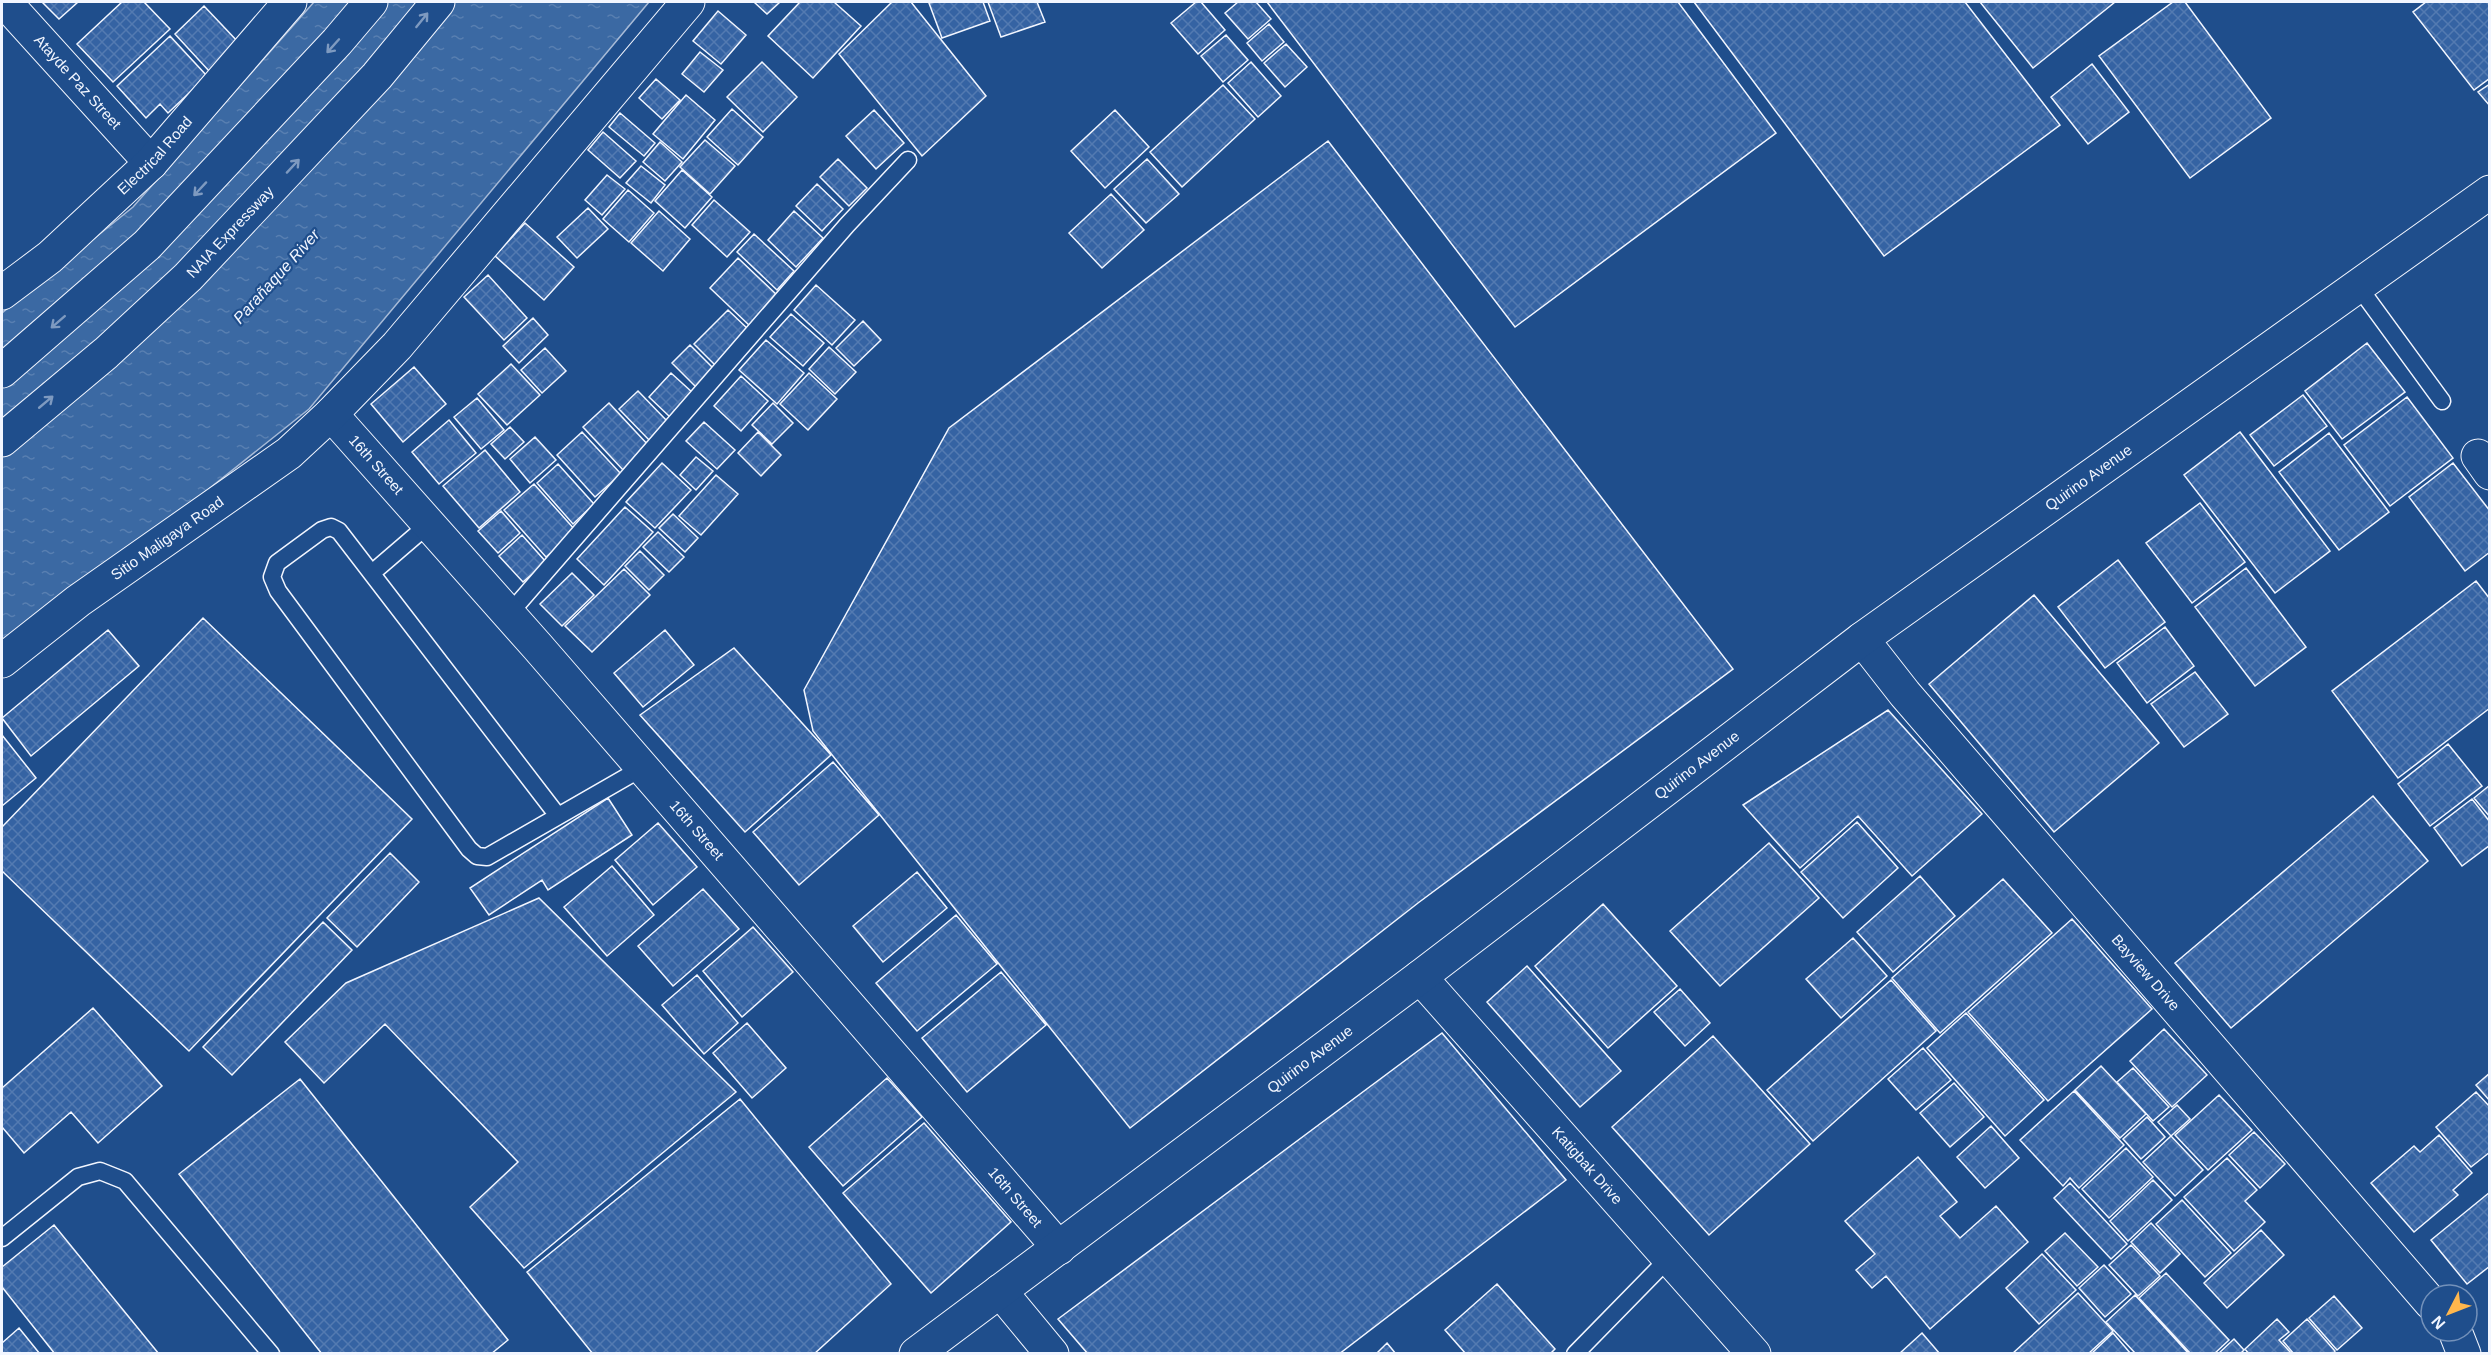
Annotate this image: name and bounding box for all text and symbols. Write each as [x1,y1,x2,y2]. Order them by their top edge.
one-way arrow [416,12,429,28]
street label: Atayde Paz Street [31,31,125,133]
one-way arrow [326,38,340,53]
street label: Electrical Road [114,113,195,198]
one-way arrow [285,158,300,173]
one-way arrow [192,181,207,196]
street label: NAIA Expressway [183,182,277,281]
water label: Parañaque River [230,226,323,327]
one-way arrow [51,315,66,329]
one-way arrow [38,396,54,409]
street label: 16th Street [346,431,408,498]
street label: Quirino Avenue [2042,441,2135,514]
street label: Sitio Maligaya Road [108,493,227,583]
street label: Quirino Avenue [1651,727,1742,803]
street label: 16th Street [667,797,728,864]
street label: Bayview Drive [2109,931,2184,1014]
street label: Quirino Avenue [1264,1021,1356,1096]
street label: Katigbak Drive [1549,1123,1626,1207]
street label: 16th Street [985,1164,1046,1231]
north arrow [2419,1283,2479,1343]
text: N [2428,1313,2448,1333]

